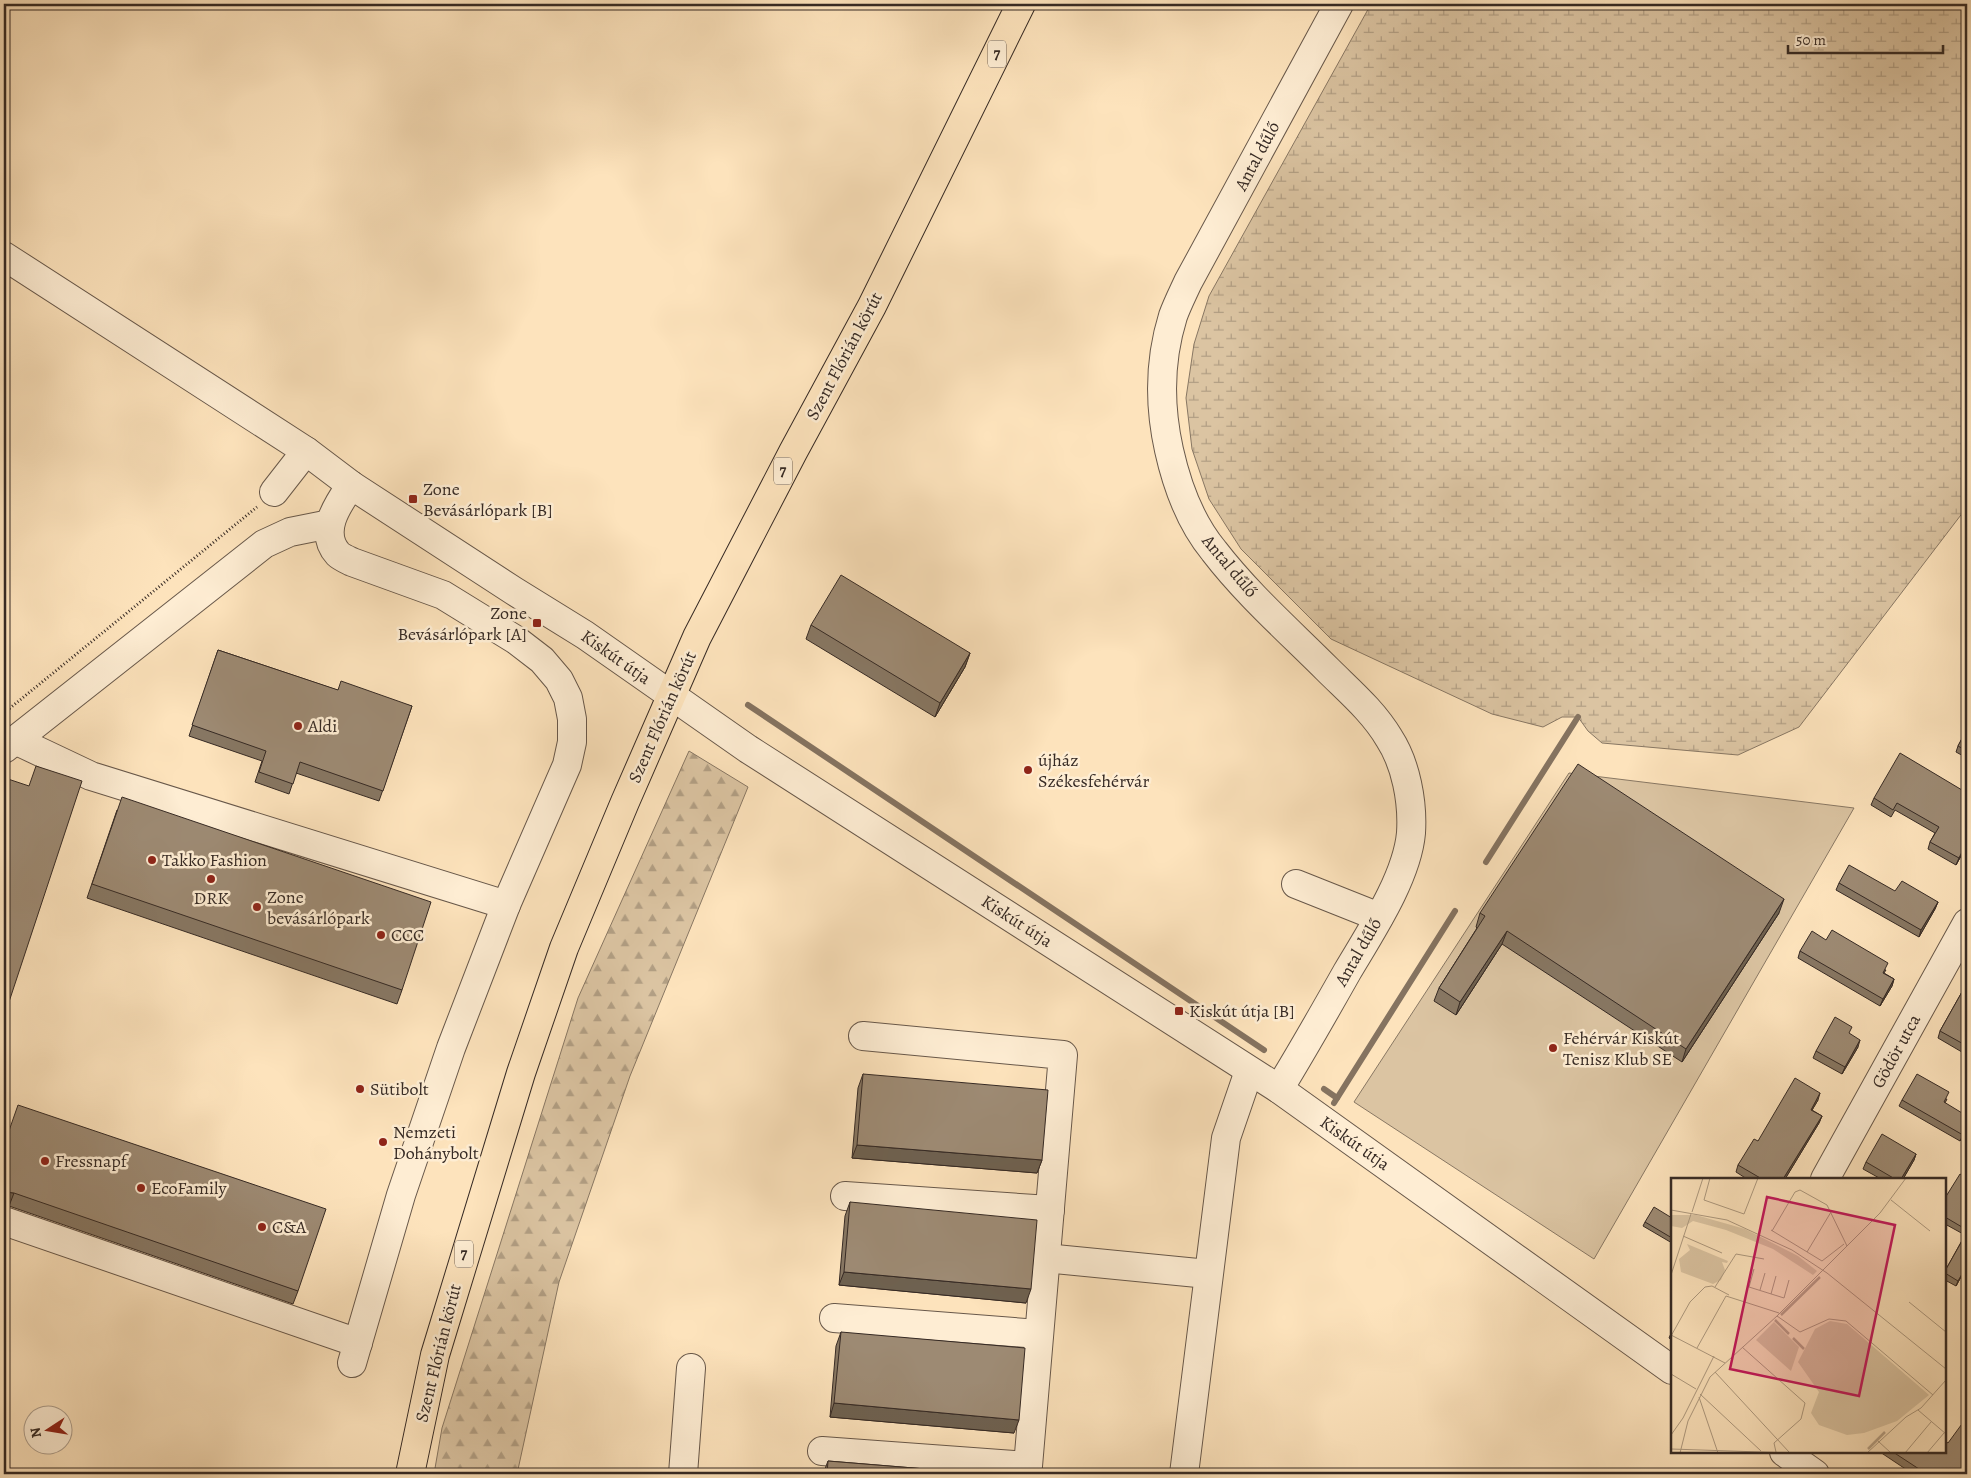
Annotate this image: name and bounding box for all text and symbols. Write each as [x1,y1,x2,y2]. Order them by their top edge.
scale bar [1788,22,1944,54]
text: 50 m [1796,30,1826,50]
road number: 7 [988,41,1006,68]
street label: Antal dűlő [1228,117,1285,196]
street label: Szent Flórián körút [800,288,888,424]
road number: 7 [774,458,792,484]
place label: Zone Bevásárlópark [B] [423,477,553,522]
marker: Zone Bevásárlópark [B] [407,493,419,505]
street label: Antal dűlő [1196,529,1263,602]
place label: Zone Bevásárlópark [A] [397,601,527,646]
marker: Zone Bevásárlópark [A] [531,617,543,629]
street label: Kiskút útja [576,624,656,690]
street label: Szent Flórián körút [622,647,702,787]
place label: Aldi [307,714,337,738]
marker: Aldi [292,720,304,732]
place label: újház Székesfehérvár [1038,748,1149,793]
marker: újház Székesfehérvár [1022,764,1034,776]
place label: Takko Fashion [162,848,267,872]
marker: Takko Fashion [146,854,158,866]
marker: DRK [205,873,217,885]
place label: Zone bevásárlópark [267,885,370,930]
place label: DRK [194,886,229,910]
street label: Kiskút útja [977,889,1058,953]
marker: Zone bevásárlópark [251,901,263,913]
street label: Antal dűlő [1328,913,1387,991]
place label: CCC [391,923,424,947]
marker: CCC [375,929,387,941]
place label: Kiskút útja [B] [1189,999,1295,1023]
marker: Kiskút útja [B] [1173,1005,1185,1017]
street label: Gödör utca [1866,1009,1926,1092]
place label: Fehérvár Kiskút Tenisz Klub SE [1563,1026,1679,1071]
marker: Fehérvár Kiskút Tenisz Klub SE [1547,1042,1559,1054]
place label: Sütibolt [370,1077,429,1101]
marker: Sütibolt [354,1083,366,1095]
street label: Kiskút útja [1315,1110,1395,1176]
place label: Nemzeti Dohánybolt [393,1120,479,1165]
marker: Nemzeti Dohánybolt [377,1136,389,1148]
place label: Fressnapf [55,1149,130,1173]
marker: Fressnapf [39,1155,51,1167]
place label: EcoFamily [151,1176,227,1200]
inset map [1671,1178,1946,1453]
marker: EcoFamily [135,1182,147,1194]
place label: C&A [272,1215,307,1239]
marker: C&A [256,1221,268,1233]
road number: 7 [455,1240,473,1268]
street label: Szent Flórián körút [409,1281,467,1425]
north arrow [22,1406,72,1456]
text: N [25,1426,46,1440]

